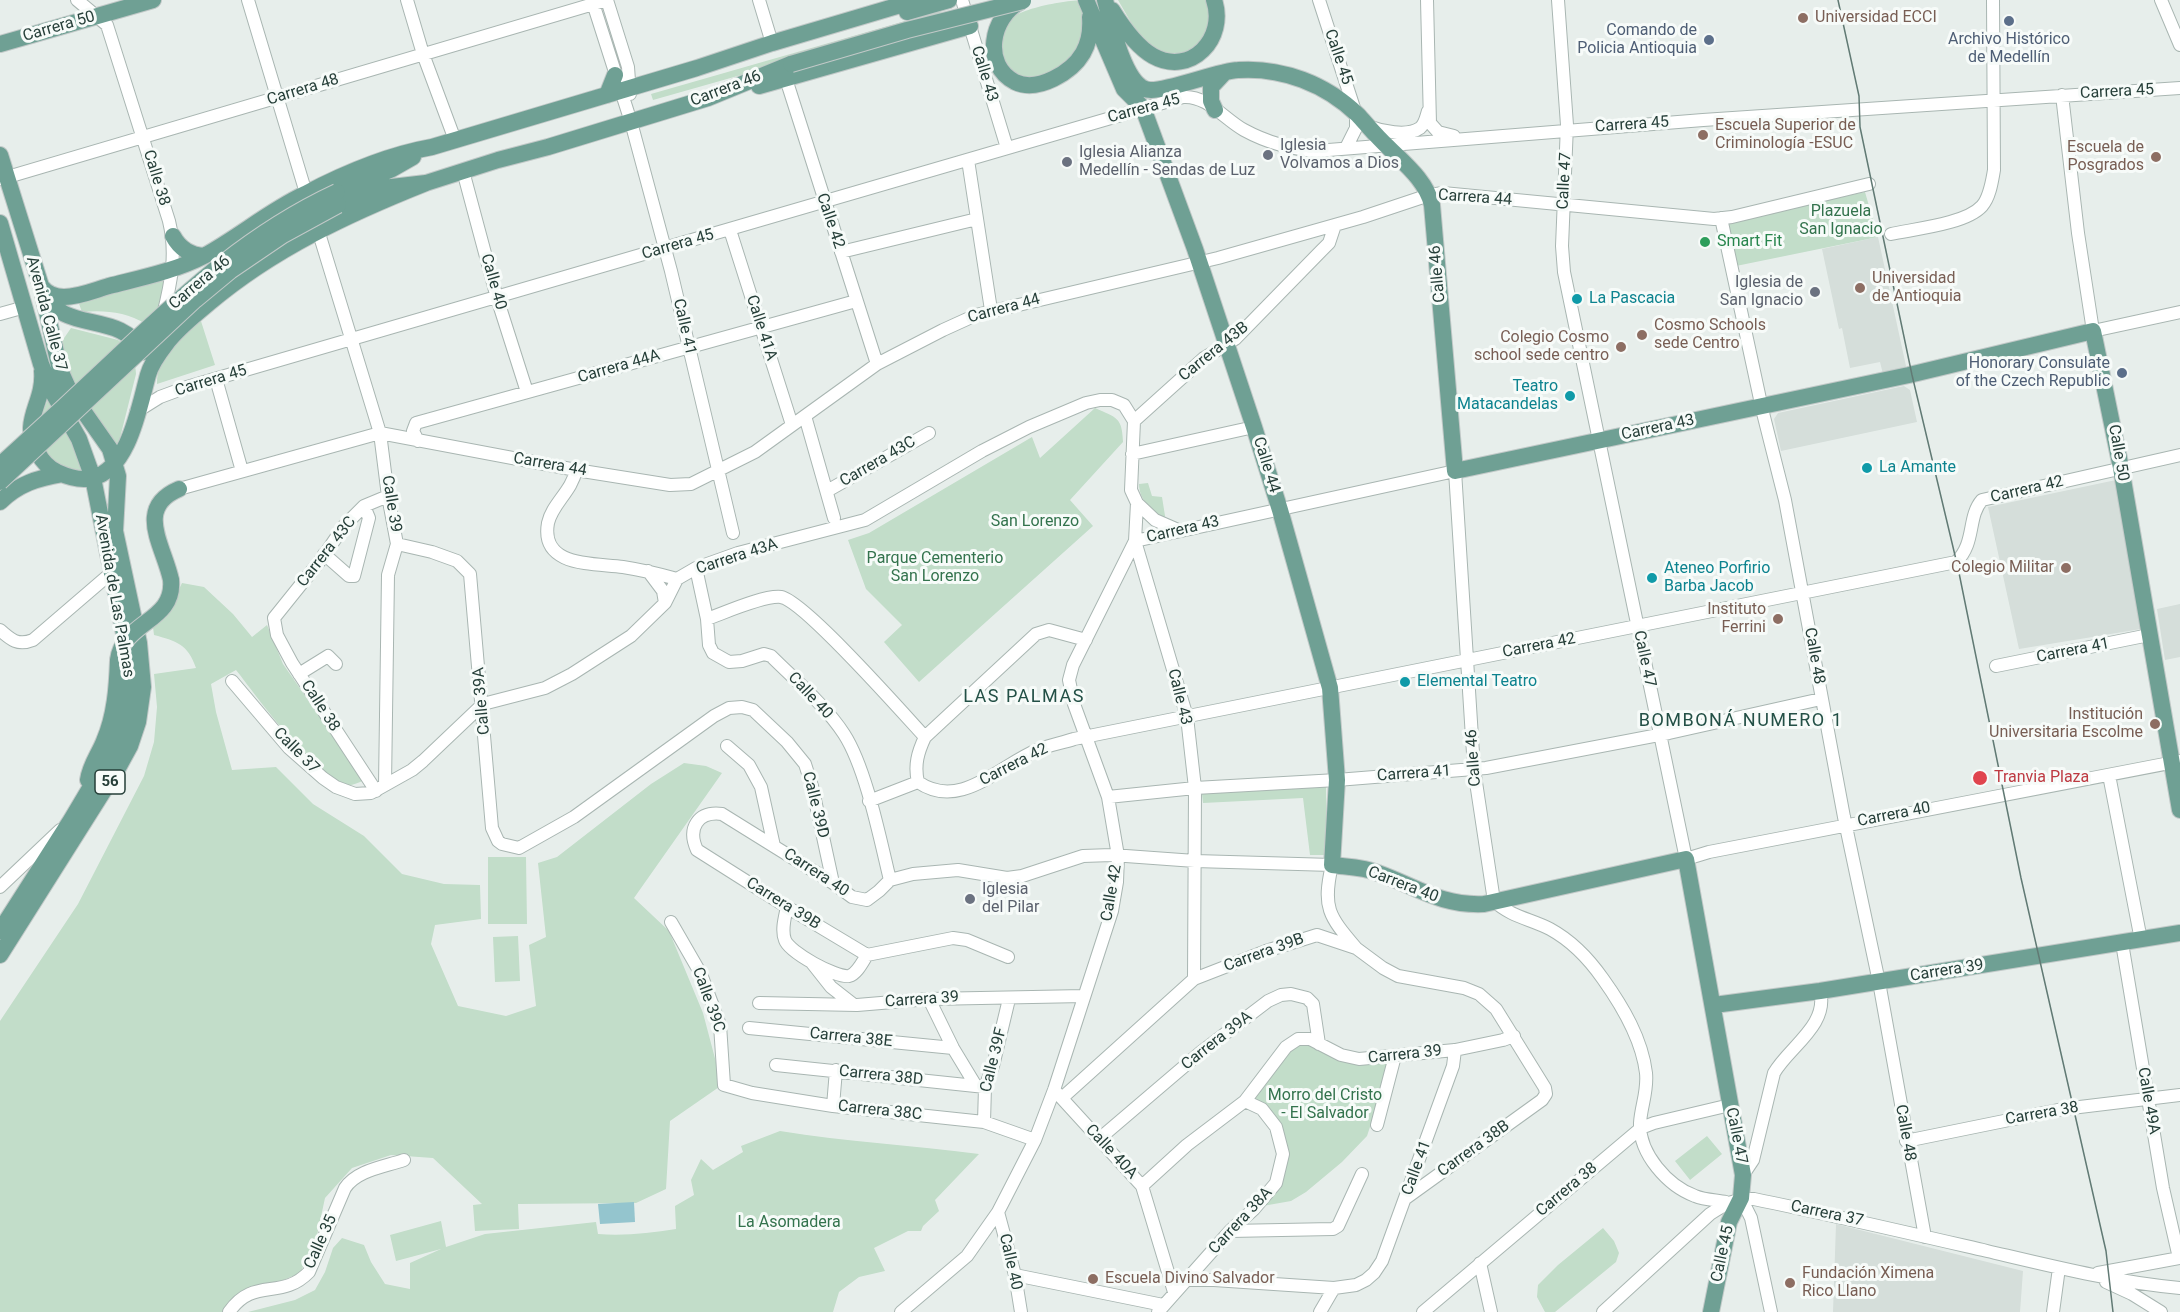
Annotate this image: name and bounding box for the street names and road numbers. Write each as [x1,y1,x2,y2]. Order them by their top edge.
street label: Carrera 50 [21,8,97,46]
street label: Calle 45 [1320,27,1356,87]
street label: Calle 43 [966,44,1002,104]
street label: Carrera 46 [688,67,764,111]
street label: Carrera 48 [265,70,341,110]
street label: Carrera 45 [2080,80,2154,104]
street label: Carrera 45 [1106,90,1182,128]
street label: Carrera 45 [1594,113,1670,137]
street label: Calle 38 [138,148,174,208]
street label: Calle 47 [1554,152,1576,210]
street label: Carrera 44 [1437,186,1513,210]
street label: Calle 42 [812,191,848,251]
street label: Carrera 45 [640,226,716,264]
street label: Calle 46 [1426,245,1450,303]
street label: Carrera 46 [165,252,235,314]
street label: Calle 40 [476,252,510,312]
street label: Avenida Calle 37 [21,255,71,373]
street label: Carrera 44 [966,290,1042,328]
street label: Calle 41A [741,293,781,363]
street label: Calle 41 [668,297,700,357]
street label: Carrera 43B [1175,318,1253,386]
street label: Carrera 44A [576,346,662,388]
street label: Carrera 45 [173,361,249,401]
street label: Carrera 43 [1620,411,1696,445]
street label: Calle 50 [2104,423,2132,483]
street label: Carrera 43C [837,433,919,491]
street label: Calle 44 [1248,435,1284,495]
street label: Carrera 44 [512,449,588,481]
street label: Carrera 42 [1989,472,2065,508]
street label: Calle 39 [377,474,405,534]
street label: Carrera 43 [1145,512,1221,548]
street label: Avenida de Las Palmas [90,513,138,679]
street label: Carrera 43C [293,513,361,591]
street label: Carrera 43A [694,535,780,579]
street label: Calle 48 [1800,626,1828,686]
street label: Calle 47 [1629,629,1659,689]
street label: Carrera 42 [1501,630,1577,662]
street label: Carrera 41 [2035,635,2111,667]
street label: Calle 39A [469,666,495,736]
street label: Calle 43 [1163,667,1195,727]
street label: Calle 40 [783,668,837,724]
street label: Calle 38 [296,677,344,735]
street label: Calle 37 [269,724,323,778]
street label: Calle 46 [1462,729,1486,787]
street label: Carrera 42 [977,740,1051,790]
street label: Carrera 41 [1376,762,1452,786]
road number: 56 [95,770,125,794]
street label: Calle 39D [797,770,833,840]
street label: Carrera 40 [1856,799,1932,831]
street label: Carrera 40 [780,845,852,901]
street label: Calle 42 [1098,863,1126,923]
street label: Carrera 40 [1365,863,1441,907]
street label: Carrera 39B [742,874,824,934]
street label: Carrera 39B [1221,930,1307,976]
street label: Carrera 39 [1909,956,1985,986]
street label: Calle 39C [687,965,729,1035]
street label: Carrera 39 [884,988,960,1012]
street label: Carrera 39A [1178,1007,1256,1075]
street label: Carrera 38E [809,1024,893,1052]
street label: Calle 39F [977,1026,1011,1094]
street label: Carrera 39 [1367,1042,1443,1068]
street label: Carrera 38D [838,1062,924,1090]
street label: Calle 49A [2133,1066,2163,1136]
street label: Carrera 38C [837,1097,923,1125]
street label: Carrera 38 [2004,1098,2080,1130]
street label: Calle 48 [1891,1103,1919,1163]
street label: Calle 47 [1721,1106,1751,1166]
street label: Carrera 38B [1434,1117,1514,1181]
street label: Calle 40A [1081,1121,1141,1183]
street label: Calle 41 [1398,1138,1436,1198]
street label: Carrera 38 [1532,1159,1602,1221]
street label: Carrera 38A [1205,1184,1277,1258]
street label: Carrera 37 [1789,1197,1865,1231]
street label: Calle 35 [301,1212,341,1272]
street label: Calle 45 [1708,1224,1738,1284]
street label: Calle 40 [994,1232,1026,1292]

